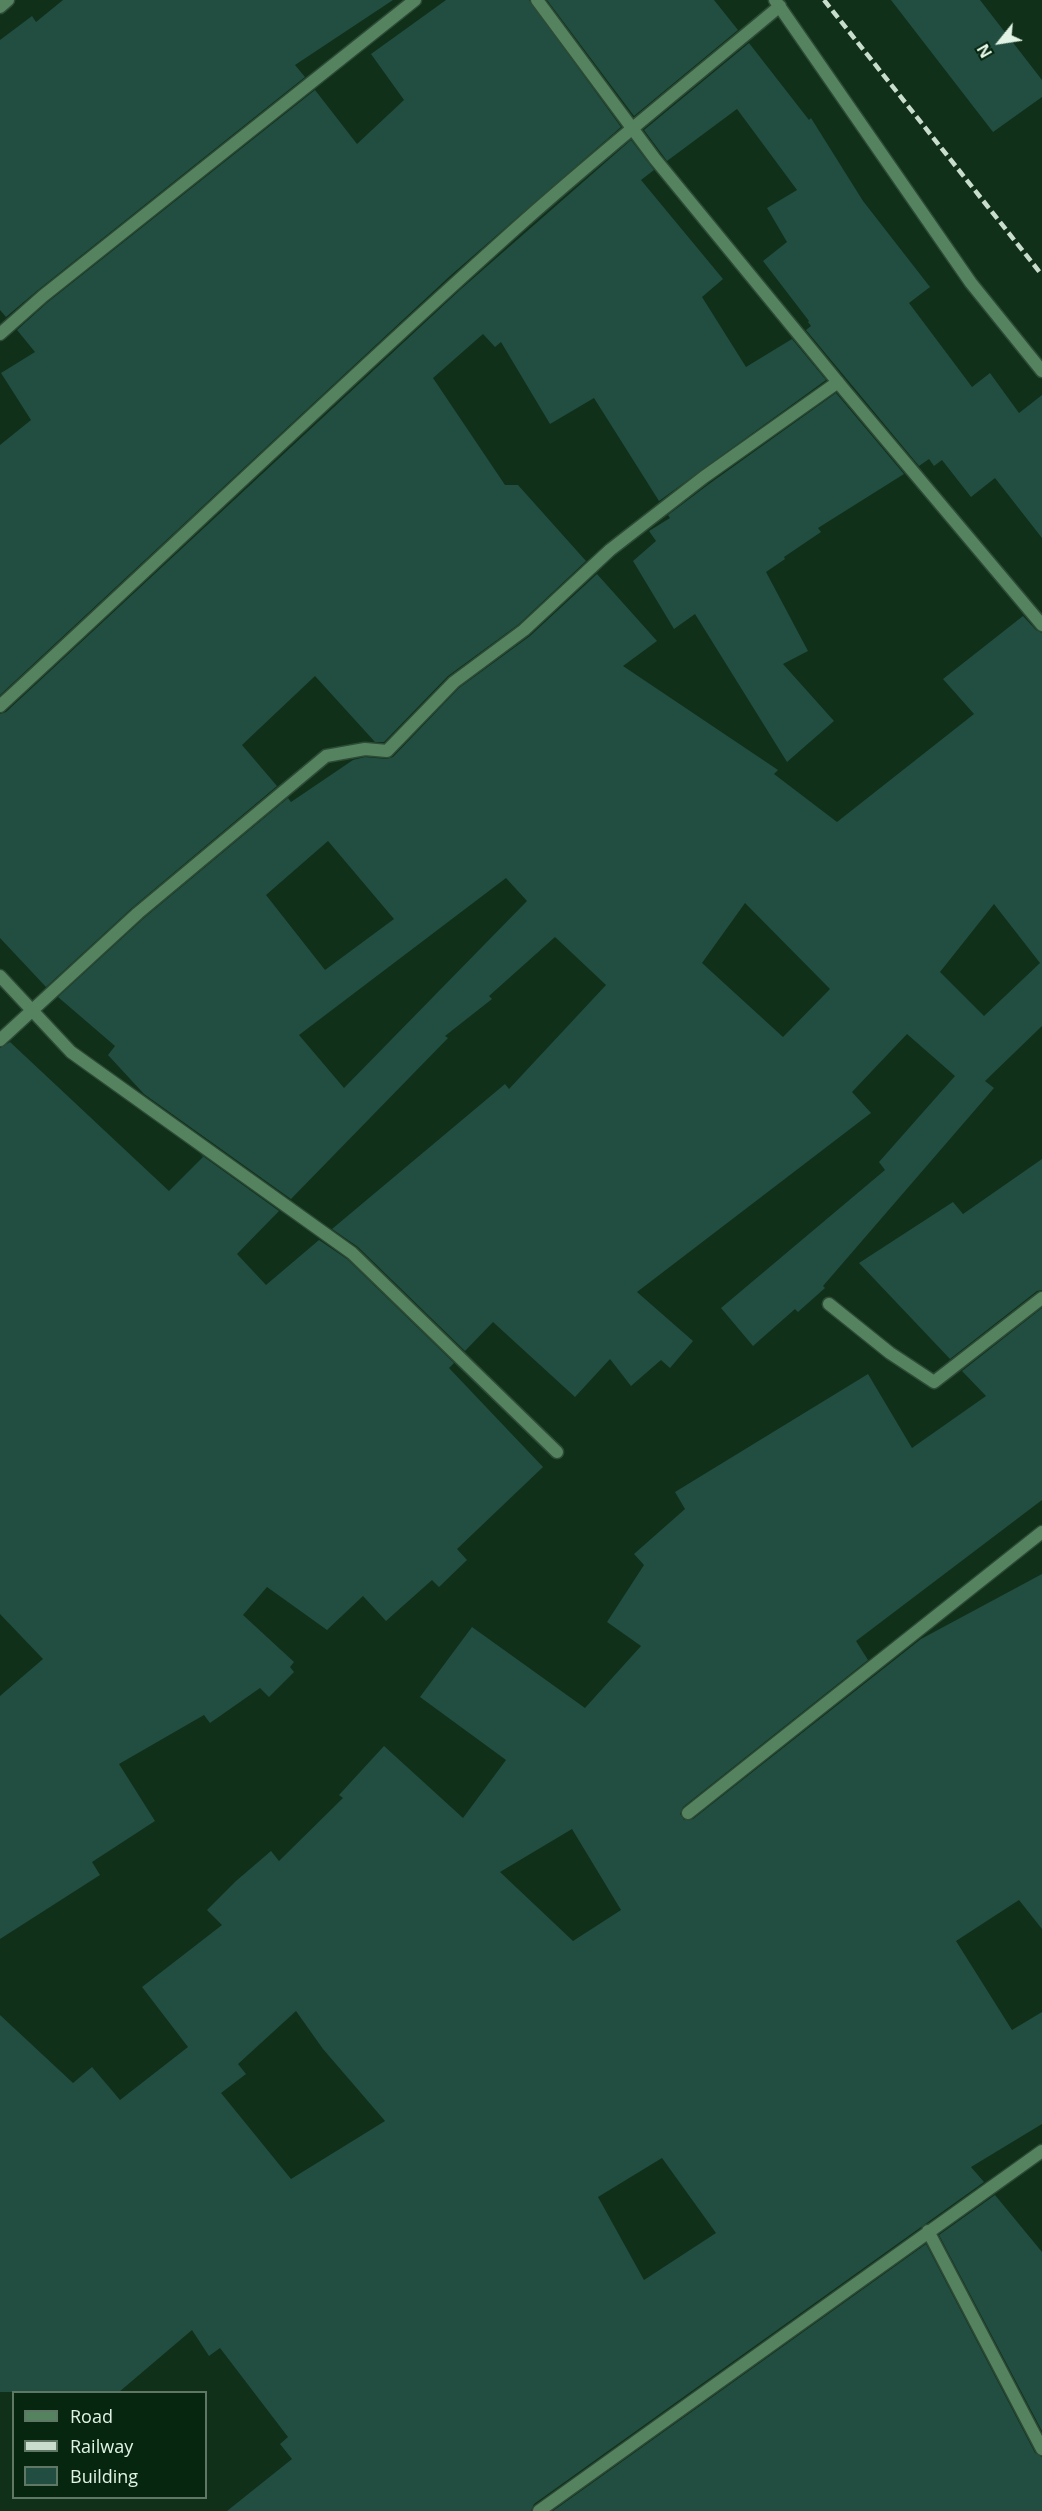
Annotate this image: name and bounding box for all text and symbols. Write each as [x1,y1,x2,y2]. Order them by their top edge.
north arrow [970,12,1030,72]
text: N [972,40,997,62]
legend [12,2391,207,2499]
text: Road [70,2404,113,2428]
text: Railway [70,2434,133,2458]
text: Building [70,2464,138,2488]

